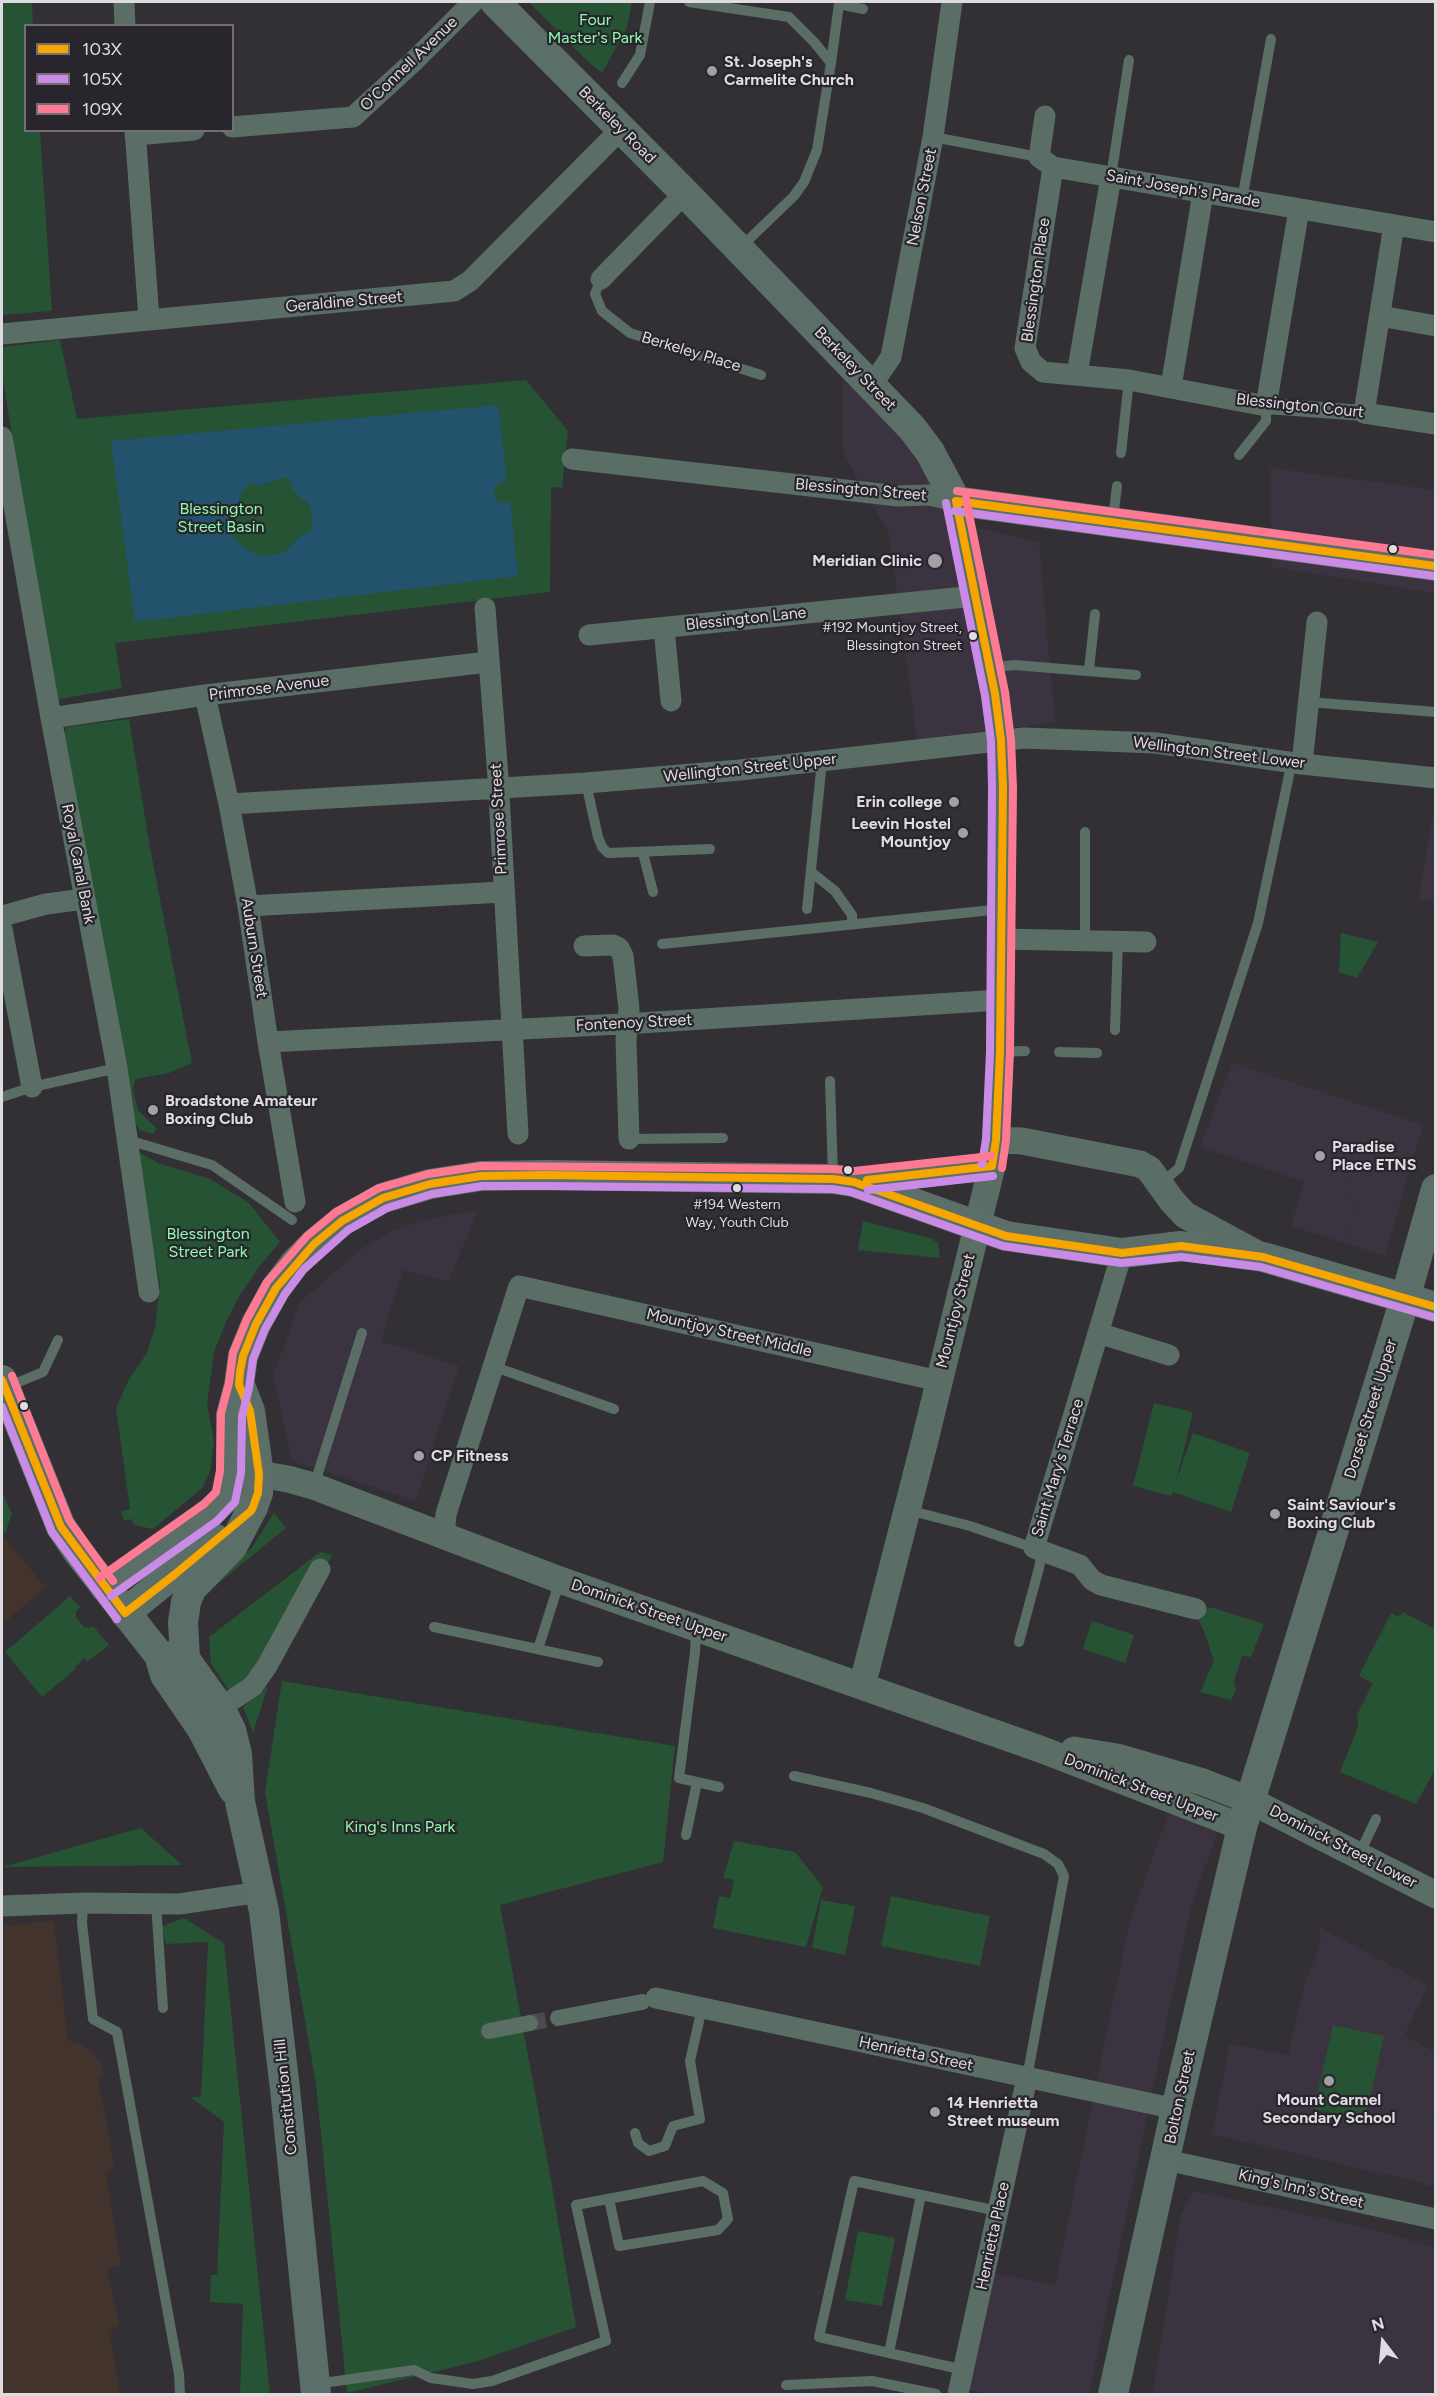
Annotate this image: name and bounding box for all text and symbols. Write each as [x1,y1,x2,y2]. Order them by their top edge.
park label: Four Master's Park [548,10,642,48]
street label: O'Connell Avenue [356,13,462,115]
legend [24,24,234,132]
text: 103X [82,38,122,60]
place label: St. Joseph's Carmelite Church [724,52,854,90]
marker: St. Joseph's Carmelite Church [705,64,719,78]
text: 105X [82,68,122,90]
street label: Berkeley Road [574,82,660,168]
text: 109X [82,98,122,120]
street label: Nelson Street [903,147,941,247]
street label: Saint Joseph's Parade [1104,166,1262,212]
street label: Blessington Place [1018,217,1054,343]
street label: Geraldine Street [285,287,403,317]
street label: Berkeley Street [810,323,900,415]
street label: Berkeley Place [639,328,743,376]
street label: Blessington Court [1235,390,1365,422]
street label: Blessington Street [794,475,928,505]
park label: Blessington Street Basin [178,499,264,537]
unlabelled marker [1387,543,1399,555]
place label: Meridian Clinic [812,551,922,571]
marker: Meridian Clinic [926,552,944,570]
street label: Blessington Lane [685,603,807,635]
place label: #192 Mountjoy Street, Blessington Street [822,620,962,652]
marker: #192 Mountjoy Street, Blessington Street [967,630,979,642]
street label: Primrose Avenue [208,671,330,705]
street label: Wellington Street Lower [1132,733,1306,773]
street label: Wellington Street Upper [663,749,837,787]
street label: Primrose Street [486,763,512,875]
place label: Erin college [856,792,942,812]
marker: Erin college [947,795,961,809]
street label: Royal Canal Bank [57,802,99,926]
place label: Leevin Hostel Mountjoy [851,814,951,852]
marker: Leevin Hostel Mountjoy [956,826,970,840]
street label: Auburn Street [237,897,271,999]
street label: Fontenoy Street [575,1010,693,1036]
place label: Broadstone Amateur Boxing Club [165,1091,317,1129]
marker: Broadstone Amateur Boxing Club [146,1103,160,1117]
place label: Paradise Place ETNS [1332,1137,1416,1175]
marker: Paradise Place ETNS [1313,1149,1327,1163]
unlabelled marker [842,1164,854,1176]
marker: #194 Western Way, Youth Club [731,1182,743,1194]
place label: #194 Western Way, Youth Club [685,1197,789,1230]
park label: Blessington Street Park [166,1224,250,1262]
street label: Mountjoy Street [933,1252,979,1370]
street label: Mountjoy Street Middle [644,1305,814,1361]
street label: Dorset Street Upper [1341,1337,1401,1481]
street label: Saint Mary's Terrace [1028,1396,1088,1540]
unlabelled marker [18,1400,30,1412]
place label: CP Fitness [431,1446,508,1466]
marker: CP Fitness [412,1449,426,1463]
place label: Saint Saviour's Boxing Club [1287,1495,1396,1533]
marker: Saint Saviour's Boxing Club [1268,1507,1282,1521]
street label: Dominick Street Upper [568,1575,730,1647]
street label: Dominick Street Upper [1061,1750,1221,1826]
street label: Dominick Street Lower [1266,1801,1420,1893]
park label: King's Inns Park [345,1817,455,1837]
street label: Henrietta Street [857,2032,975,2076]
street label: Constitution Hill [270,2038,302,2156]
street label: Bolton Street [1161,2048,1199,2146]
marker: Mount Carmel Secondary School [1322,2074,1336,2088]
place label: Mount Carmel Secondary School [1263,2090,1395,2128]
place label: 14 Henrietta Street museum [947,2093,1060,2131]
marker: 14 Henrietta Street museum [928,2105,942,2119]
street label: King's Inn's Street [1236,2165,1366,2213]
street label: Henrietta Place [972,2180,1014,2292]
north arrow [1353,2312,1413,2372]
text: N [1369,2313,1386,2335]

